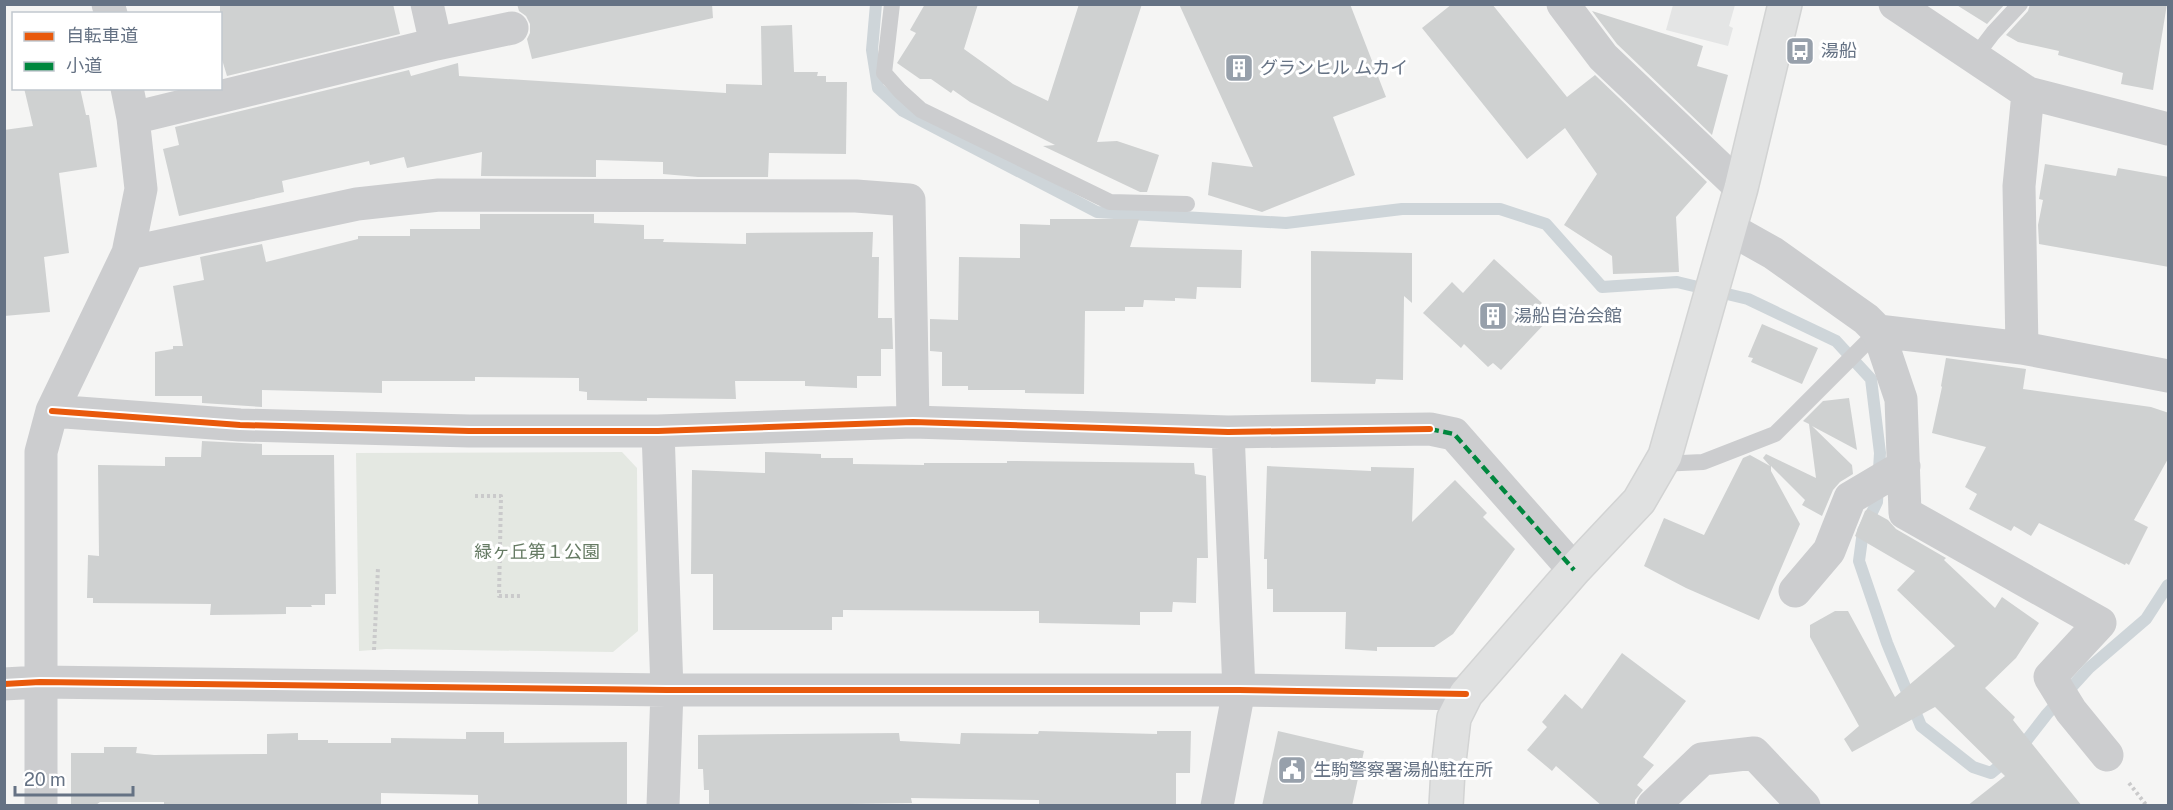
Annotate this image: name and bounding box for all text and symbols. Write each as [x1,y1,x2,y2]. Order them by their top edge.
legend [12,12,222,90]
text: 自転車道 [66,25,138,46]
bus stop icon: 湯船 [1784,35,1816,67]
place label: 湯船 [1821,40,1857,61]
building icon: グランヒル ムカイ [1223,52,1255,84]
text: 小道 [66,55,102,76]
place label: グランヒル ムカイ [1260,57,1408,78]
building icon: 湯船自治会館 [1477,300,1509,332]
place label: 湯船自治会館 [1514,305,1622,326]
park label: 緑ヶ丘第１公園 [474,541,600,562]
public building icon: 生駒警察署湯船駐在所 [1276,754,1308,786]
scale bar [15,759,134,797]
place label: 生駒警察署湯船駐在所 [1313,759,1493,780]
text: 20 m [24,769,66,790]

